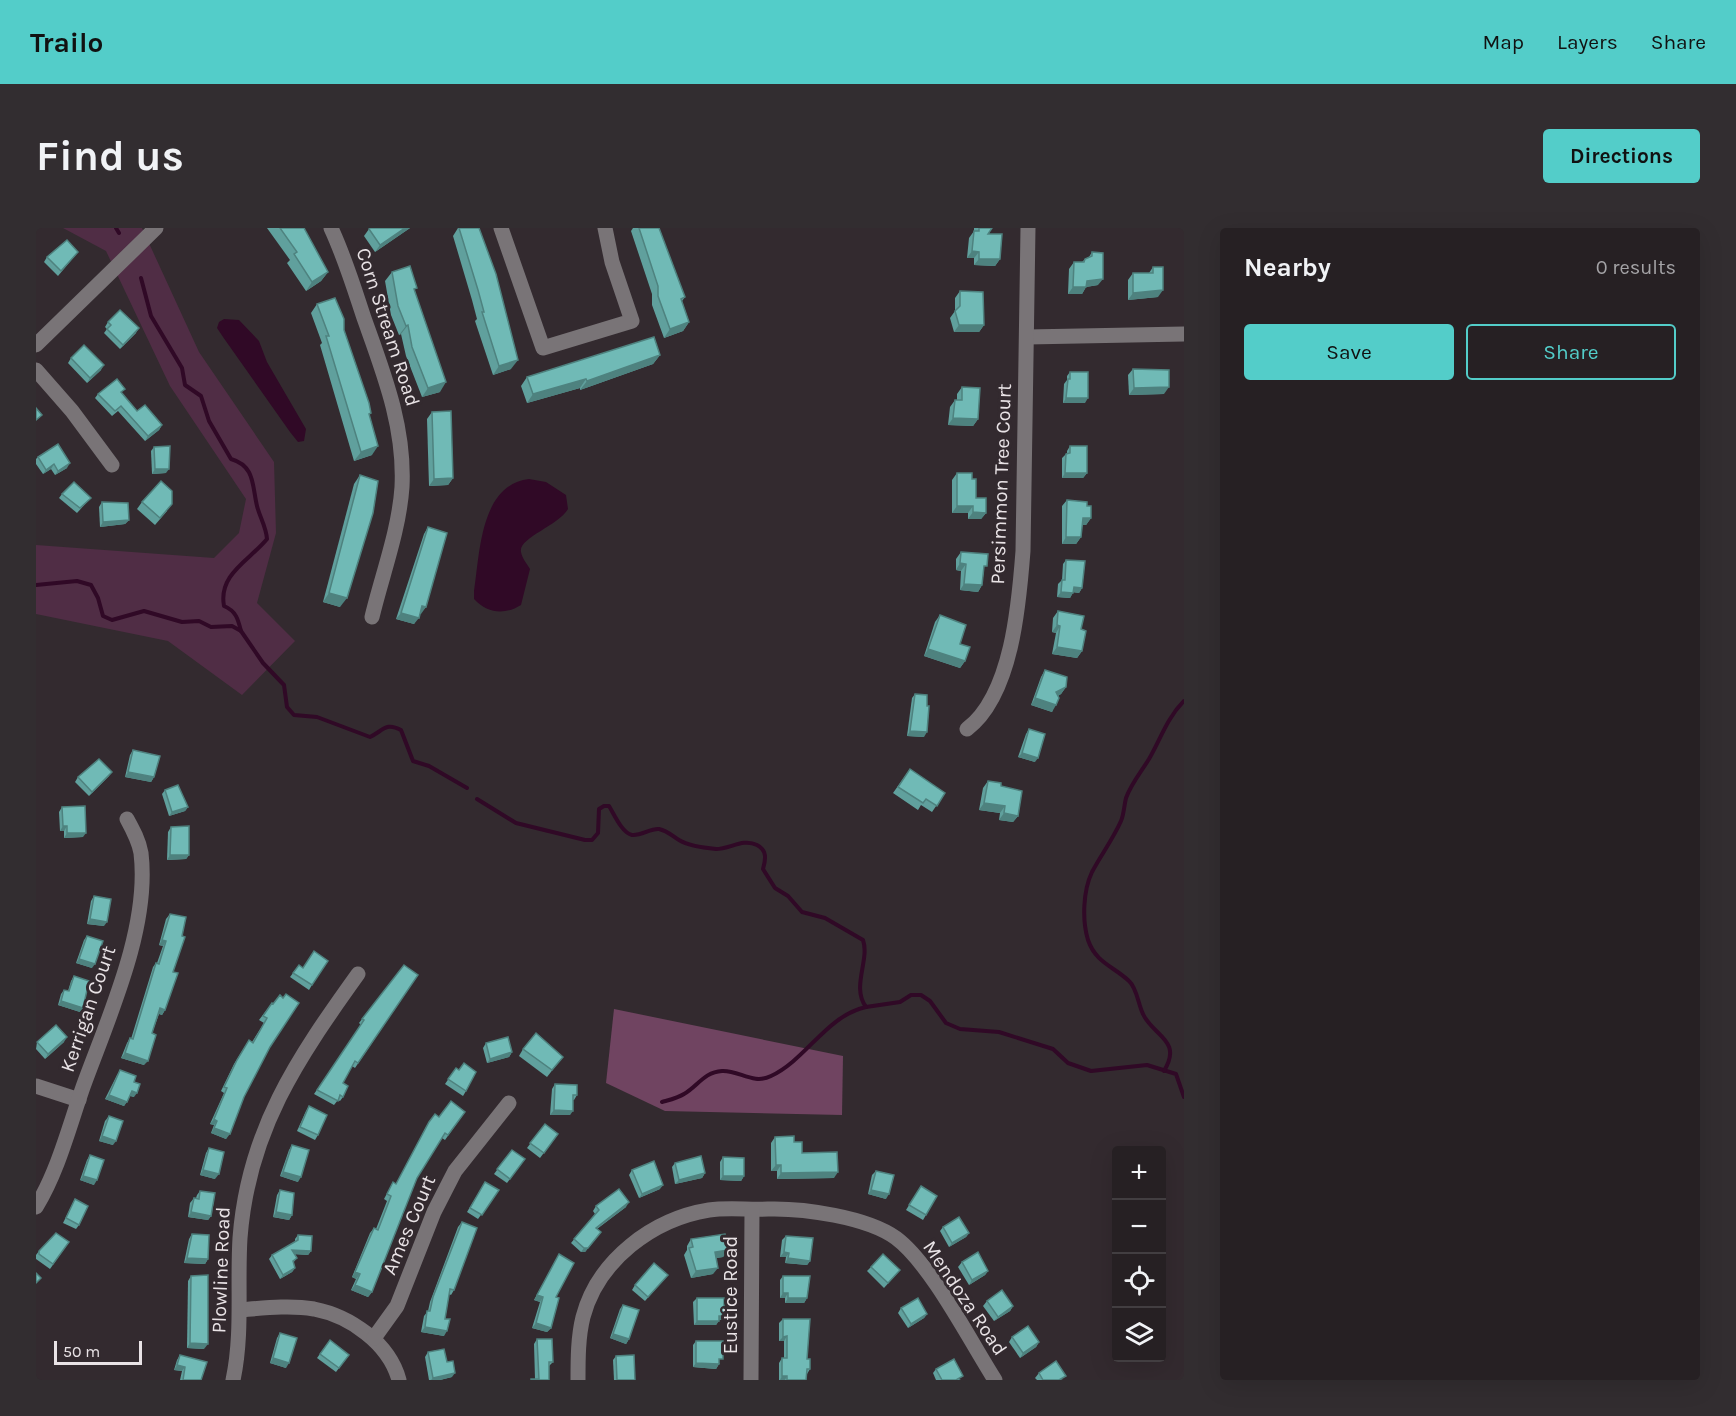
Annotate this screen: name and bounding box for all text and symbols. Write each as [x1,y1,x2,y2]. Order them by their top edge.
text: Trailo [30,26,103,59]
text: Map [1482,30,1524,54]
text: Layers [1557,30,1618,54]
text: Share [1651,30,1706,54]
button: Directions [1543,129,1700,183]
text: Find us [36,131,184,181]
street label: Corn Stream Road [352,245,424,409]
text: Nearby [1244,252,1331,283]
text: 0 results [1596,256,1676,279]
button: Save [1244,324,1454,380]
button: Share [1466,324,1676,380]
street label: Persimmon Tree Court [986,383,1016,585]
street label: Kerrigan Court [56,942,121,1075]
map controls [1112,1146,1166,1362]
button: + [1112,1146,1166,1200]
street label: Ames Court [378,1171,440,1278]
button: − [1112,1200,1166,1254]
street label: Plowline Road [207,1206,235,1334]
street label: Eustice Road [719,1236,742,1354]
street label: Mendoza Road [918,1236,1012,1360]
button: locate [1112,1254,1166,1308]
button: layers [1112,1308,1166,1362]
scale bar [54,1338,142,1366]
text: 50 m [63,1342,100,1361]

